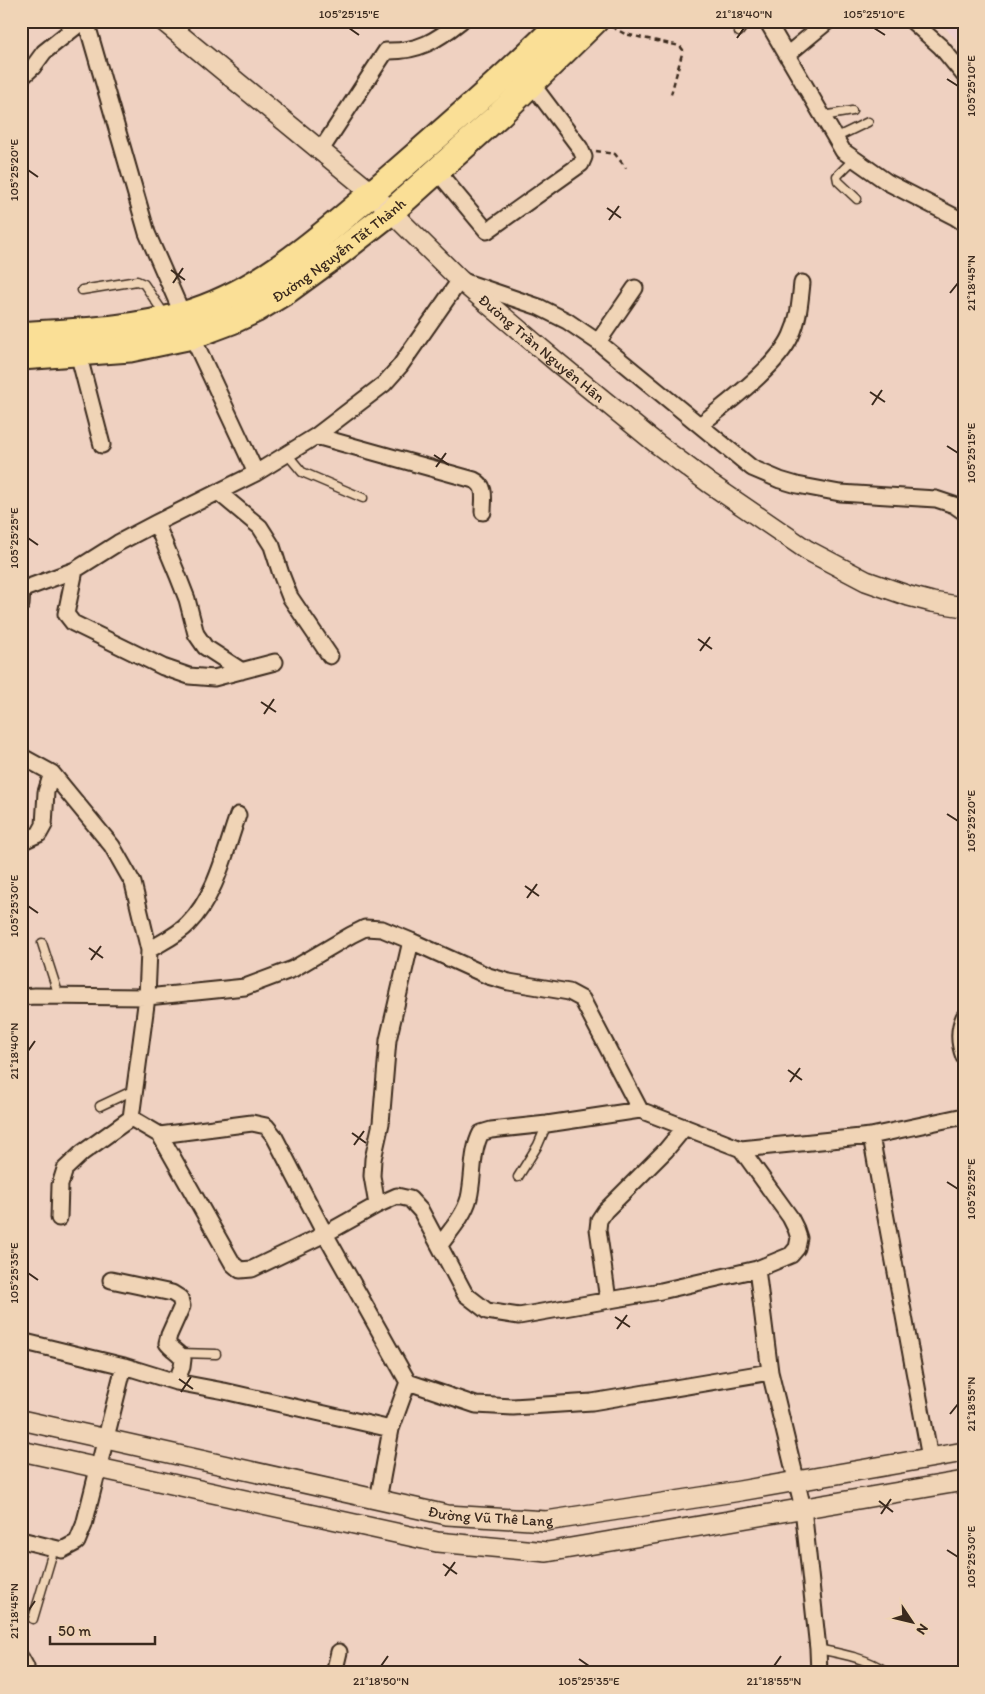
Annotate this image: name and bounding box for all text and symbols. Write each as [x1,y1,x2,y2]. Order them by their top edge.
text: 105°25'15"E [319,7,380,21]
text: 21°18'40"N [716,7,772,21]
text: 105°25'10"E [843,7,905,21]
text: 105°25'10"E [964,55,978,117]
text: 105°25'20"E [7,138,21,201]
street label: Đường Nguyễn Tất Thành [269,194,409,306]
text: 21°18'45"N [964,255,978,311]
street label: Đường Trần Nguyên Hãn [475,291,608,406]
text: 105°25'15"E [964,422,978,483]
text: 105°25'25"E [7,507,21,569]
text: 105°25'20"E [964,789,978,852]
text: 105°25'30"E [7,874,21,937]
text: 21°18'40"N [7,1023,21,1079]
text: 105°25'25"E [964,1158,978,1220]
text: 105°25'35"E [7,1242,21,1304]
text: 21°18'55"N [964,1377,978,1431]
street label: Đường Vũ Thê Lang [426,1502,555,1530]
text: 105°25'30"E [964,1525,978,1588]
text: 21°18'45"N [7,1583,21,1639]
north arrow [888,1596,938,1646]
scale bar [50,1614,155,1646]
text: N [913,1620,932,1638]
text: 50 m [58,1622,91,1640]
text: 21°18'50"N [353,1674,409,1688]
text: 105°25'35"E [558,1674,620,1688]
text: 21°18'55"N [747,1674,801,1688]

